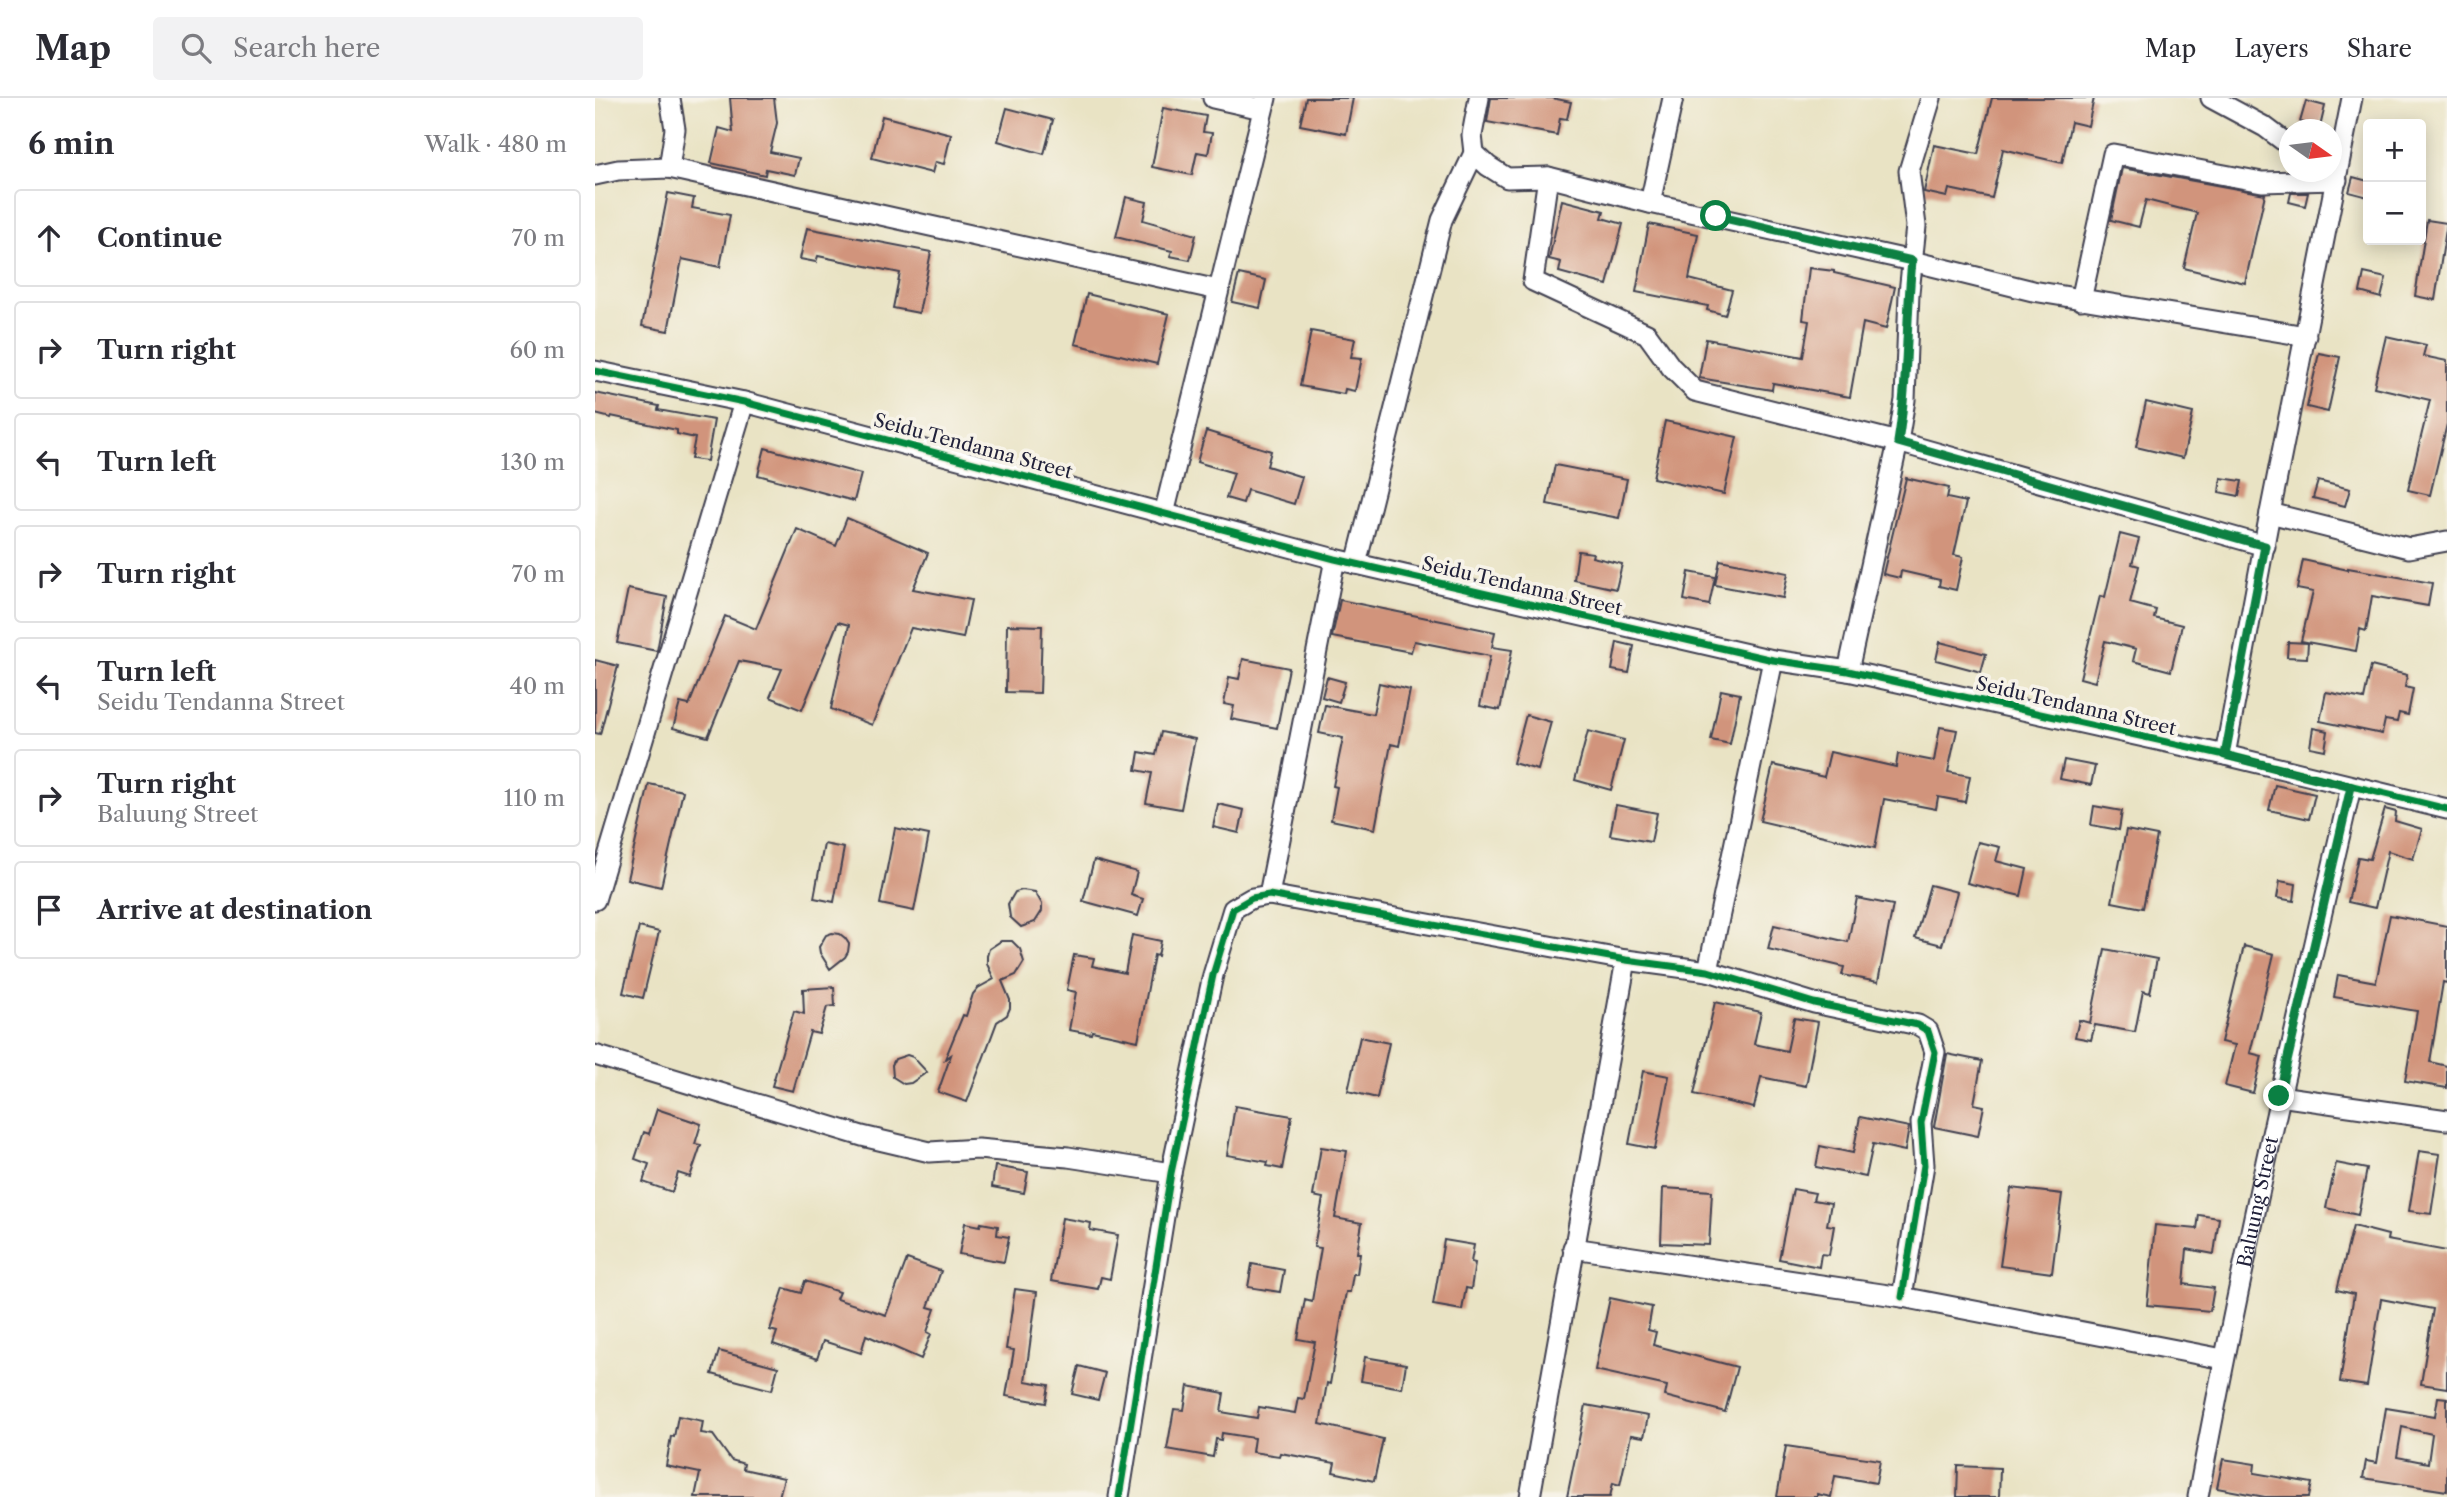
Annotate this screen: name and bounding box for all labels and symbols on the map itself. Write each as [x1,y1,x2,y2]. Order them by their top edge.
north arrow [2279,119,2342,182]
route start [1700,200,1731,231]
street label: Seidu Tendanna Street [871,408,1075,484]
street label: Seidu Tendanna Street [1420,552,1625,620]
street label: Seidu Tendanna Street [1974,672,2179,740]
route end [2263,1080,2294,1111]
street label: Baluung Street [2232,1134,2283,1269]

